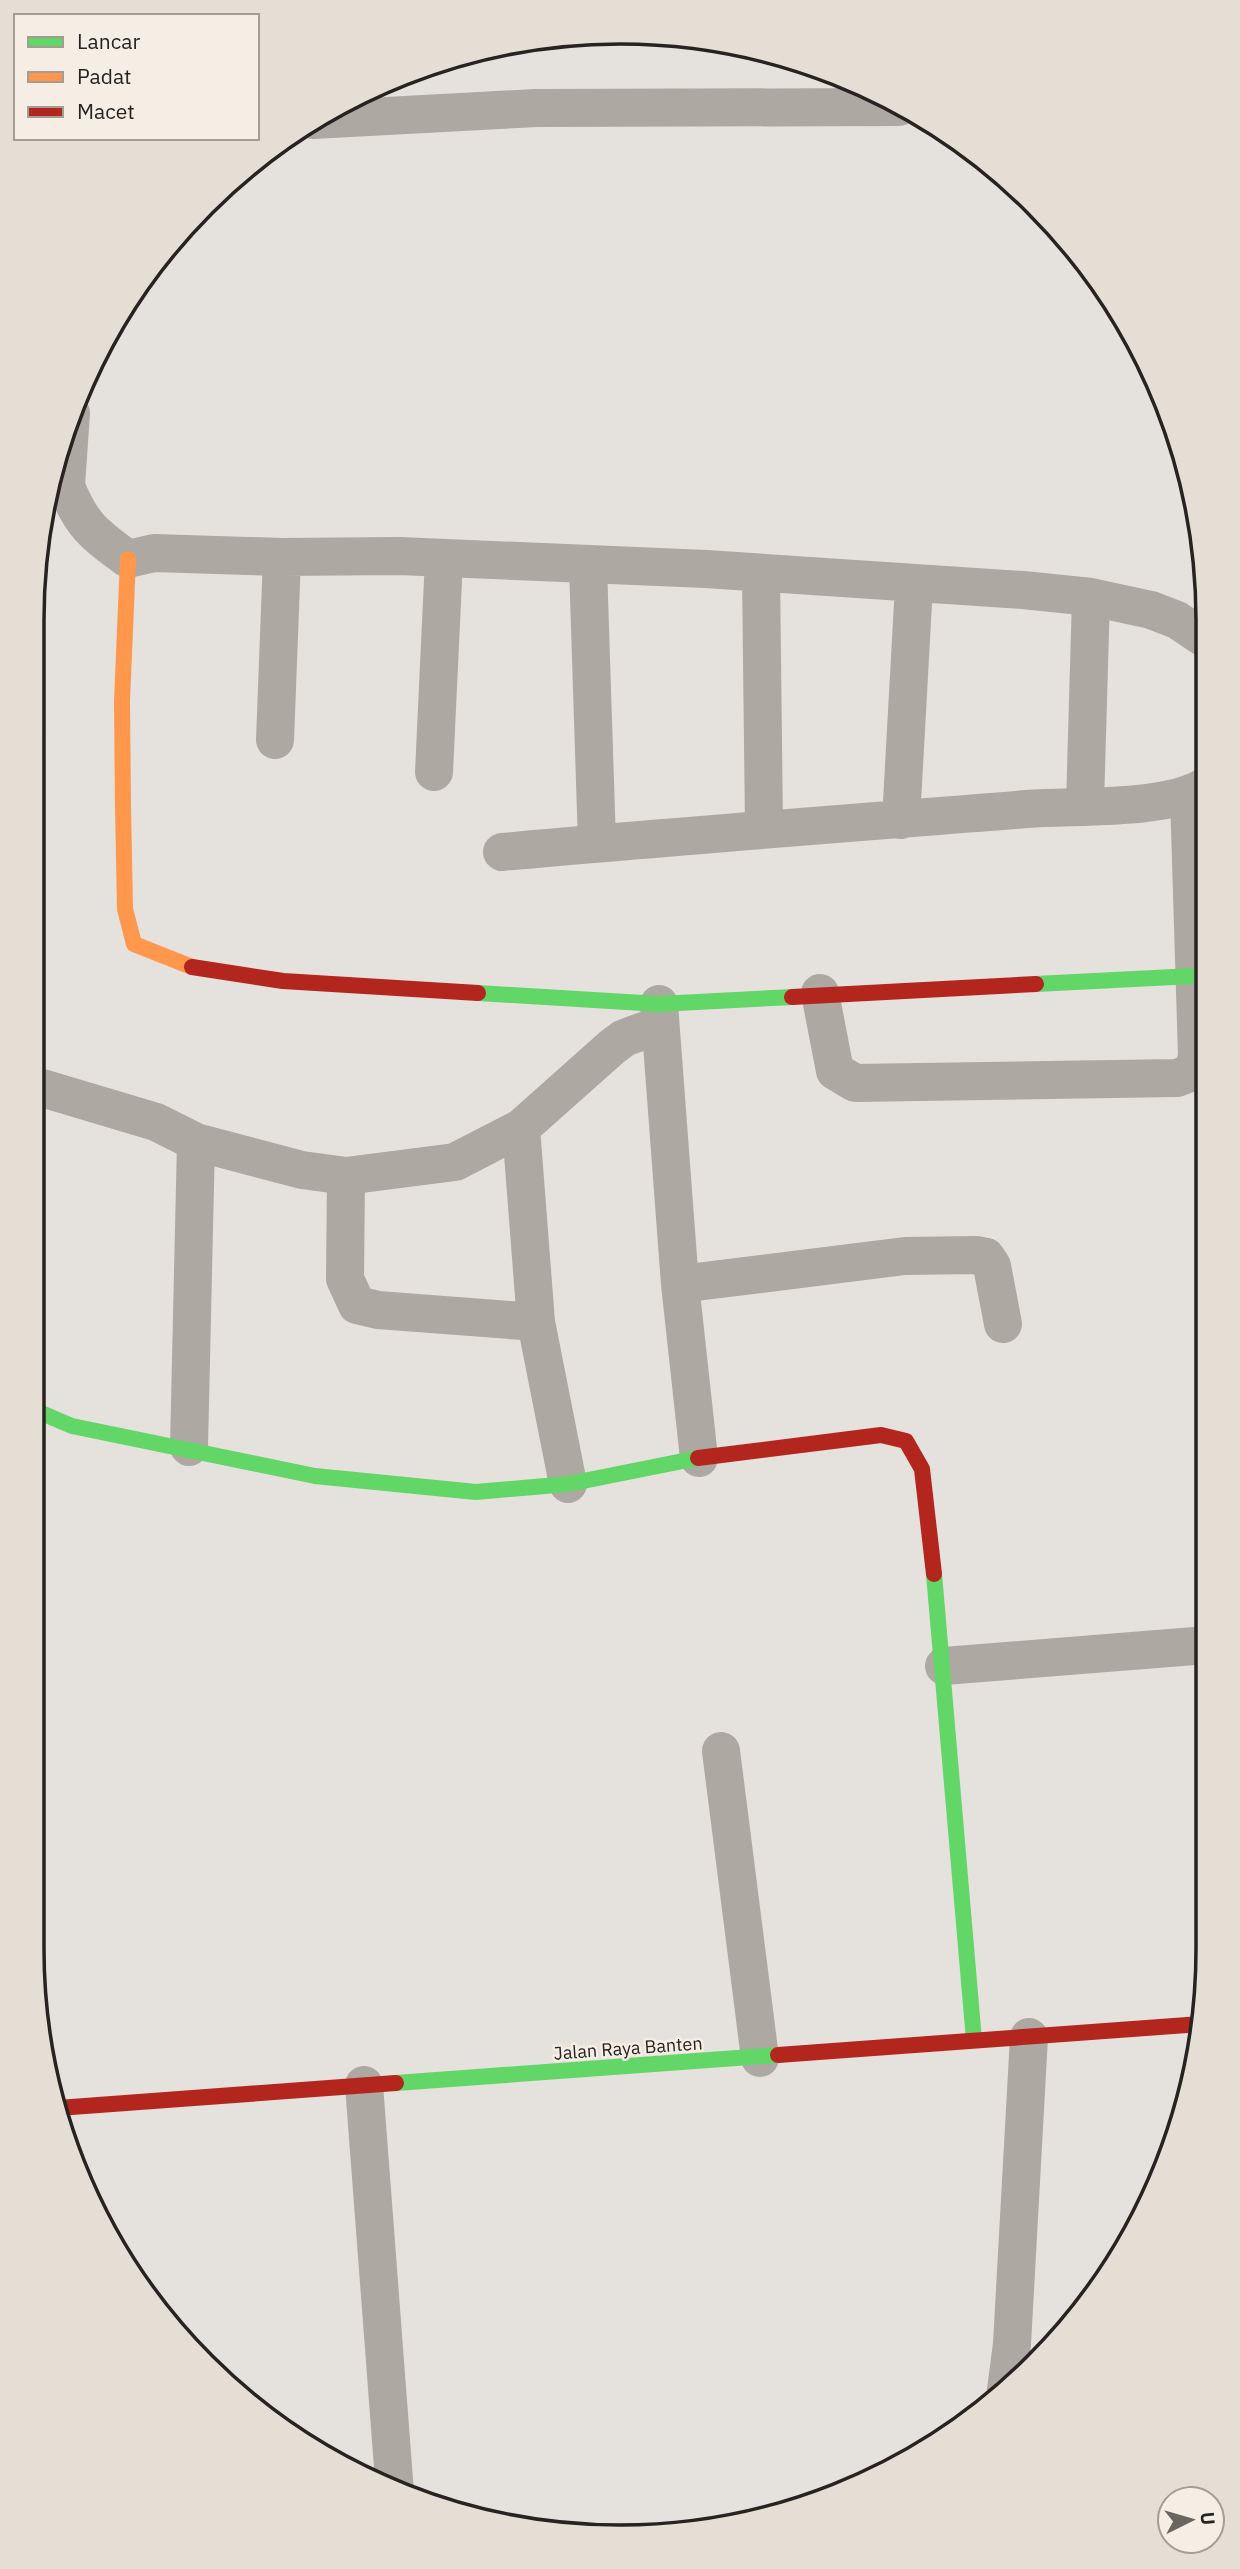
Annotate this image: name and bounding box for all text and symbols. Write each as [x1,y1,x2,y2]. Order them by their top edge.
legend [14,14,259,140]
text: Lancar [77,27,140,55]
text: Padat [77,62,132,90]
text: Macet [77,97,135,125]
street label: Jalan Raya Banten [553,2031,703,2065]
north arrow [1156,2485,1226,2555]
text: U [1195,2511,1220,2526]

